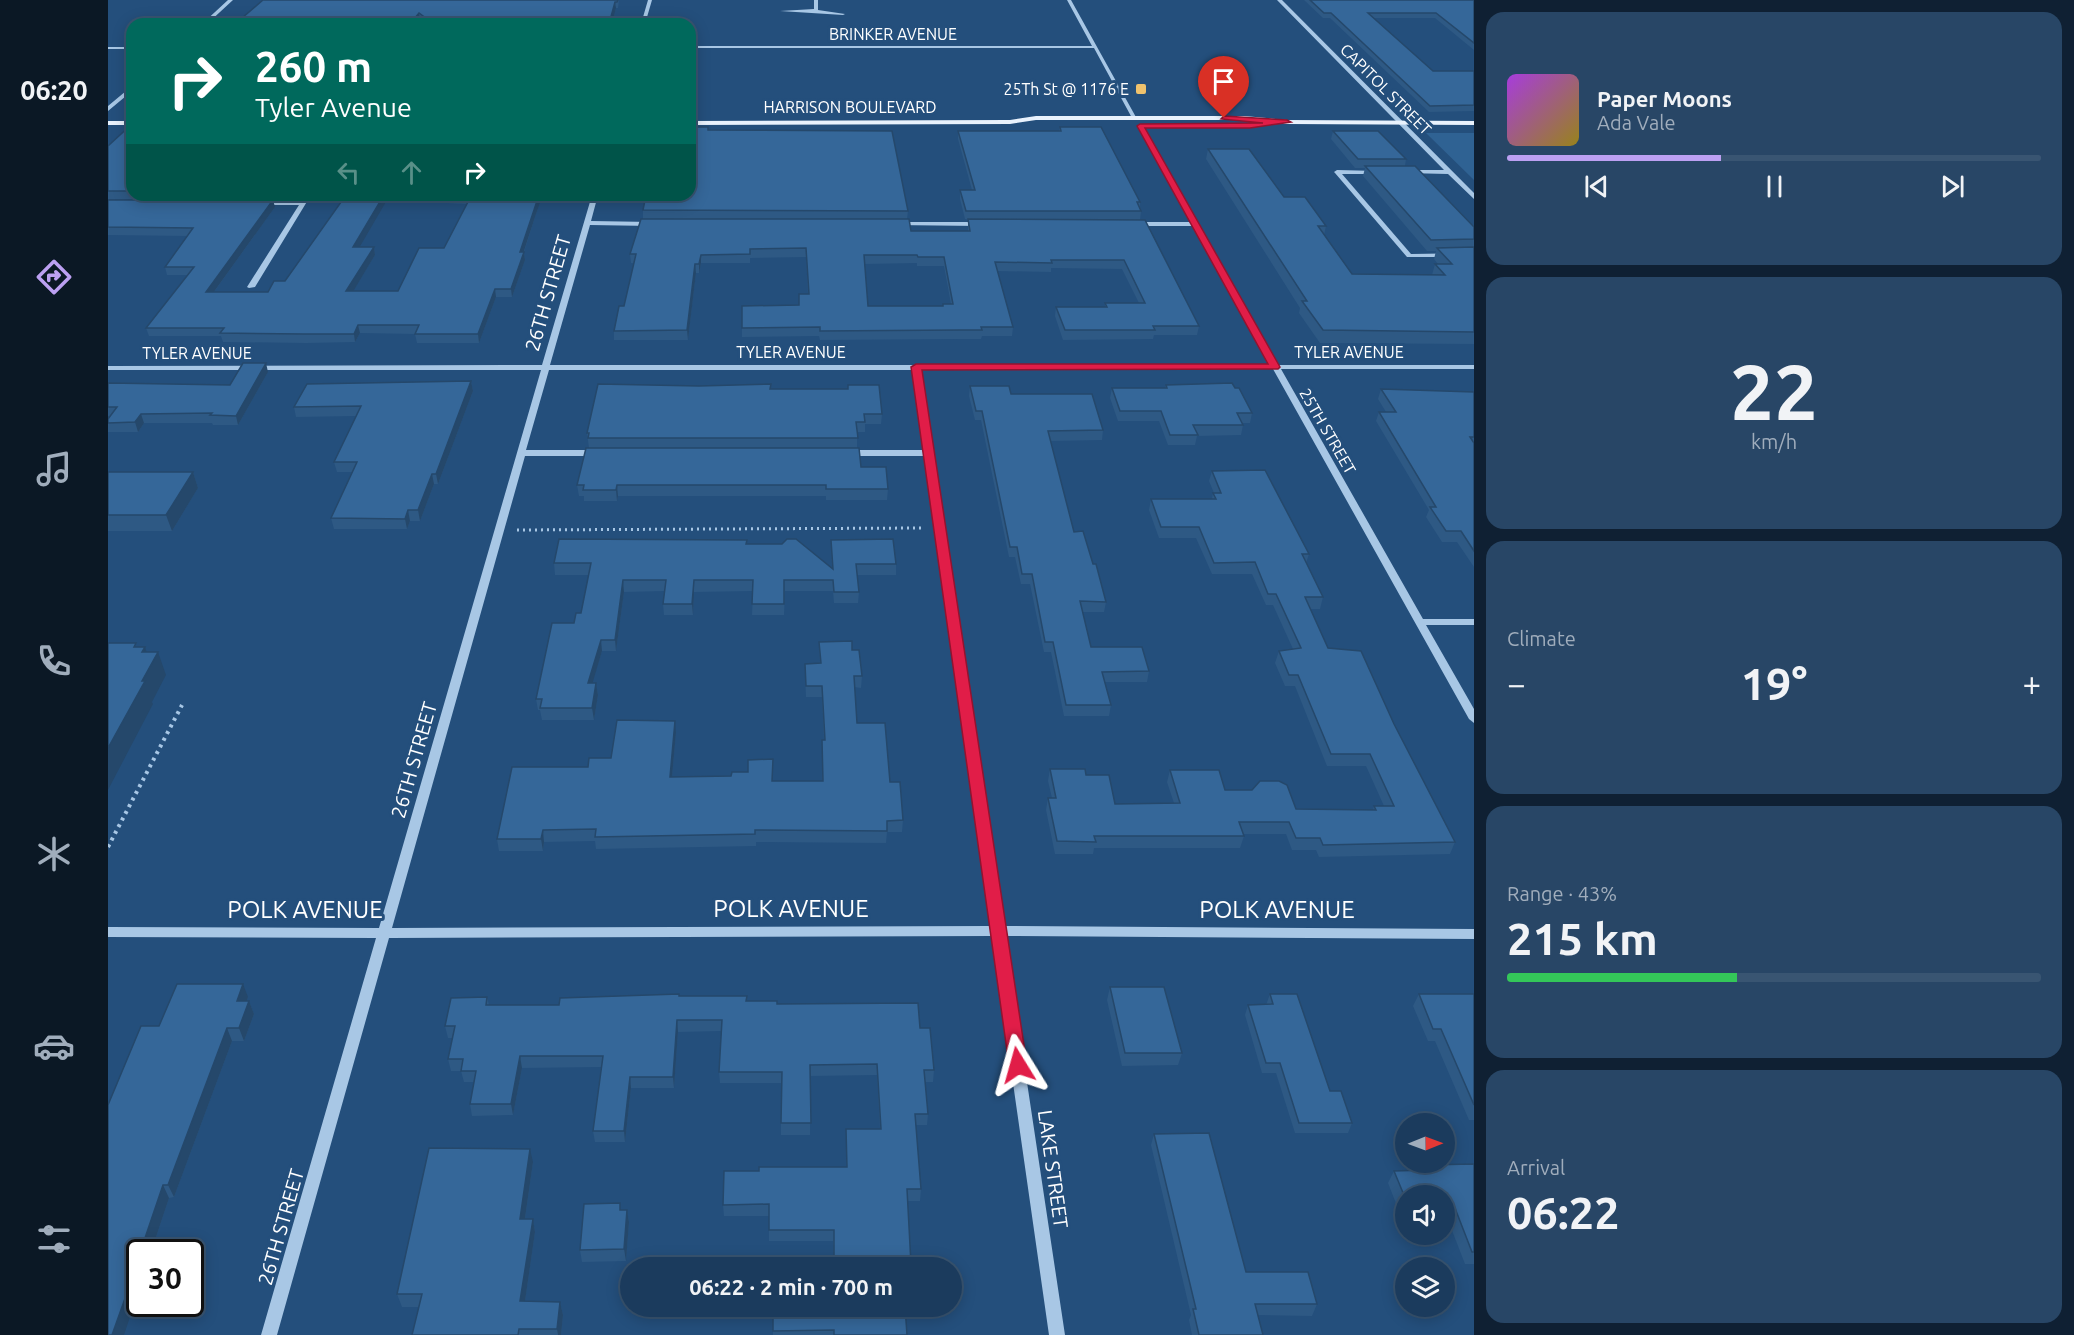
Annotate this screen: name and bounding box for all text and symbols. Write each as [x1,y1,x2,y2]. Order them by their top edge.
street label: BRINKER AVENUE [829,25,957,43]
street label: CAPITOL STREET [1337,40,1435,138]
icon: right [156,42,234,120]
text: 260 m [255,43,372,90]
pin [1198,56,1249,118]
icon: arrive [1207,65,1240,98]
text: 06:20 [20,75,88,105]
place label: 25Th St @ 1176 E [1003,80,1129,98]
marker: 25Th St @ 1176 E [1134,82,1148,96]
text: Paper Moons [1597,86,1732,111]
text: Tyler Avenue [255,92,412,122]
street label: HARRISON BOULEVARD [763,98,937,116]
text: Ada Vale [1597,111,1675,134]
icon: left [332,156,365,189]
icon: ahead [395,156,428,189]
icon: right [458,156,491,189]
icon: previous [1580,170,1613,203]
icon: pause [1758,170,1791,203]
icon: next [1936,170,1969,203]
street label: 26TH STREET [520,232,575,354]
icon: directions [33,256,75,298]
street label: TYLER AVENUE [736,343,846,361]
street label: TYLER AVENUE [1294,343,1404,361]
street label: TYLER AVENUE [142,344,252,362]
text: 22 [1730,347,1818,435]
street label: 25TH STREET [1296,385,1360,477]
text: km/h [1751,430,1797,453]
icon: music [33,448,75,490]
text: Climate [1507,627,1576,650]
icon: phone [33,640,75,682]
text: 19° [1741,658,1807,709]
text: − [1507,665,1526,702]
text: + [2022,665,2041,702]
street label: 26TH STREET [386,699,441,821]
icon: climate [33,833,75,875]
text: Range · 43% [1507,882,1617,905]
street label: POLK AVENUE [713,895,869,922]
street label: POLK AVENUE [227,896,383,923]
street label: POLK AVENUE [1199,896,1355,923]
text: 215 km [1507,913,1658,964]
icon: car [33,1025,75,1067]
position arrow [986,1033,1050,1097]
street label: LAKE STREET [1034,1108,1073,1230]
north arrow [1395,1113,1455,1173]
map controls [1395,1113,1455,1317]
text: Arrival [1507,1156,1565,1179]
street label: 26TH STREET [253,1166,308,1288]
button: sound [1395,1185,1455,1245]
text: 06:22 [1507,1187,1620,1238]
icon: filters [33,1218,75,1260]
speed limit sign: 30 [126,1239,204,1317]
button: layers [1395,1257,1455,1317]
text: 06:22 · 2 min · 700 m [689,1274,893,1299]

